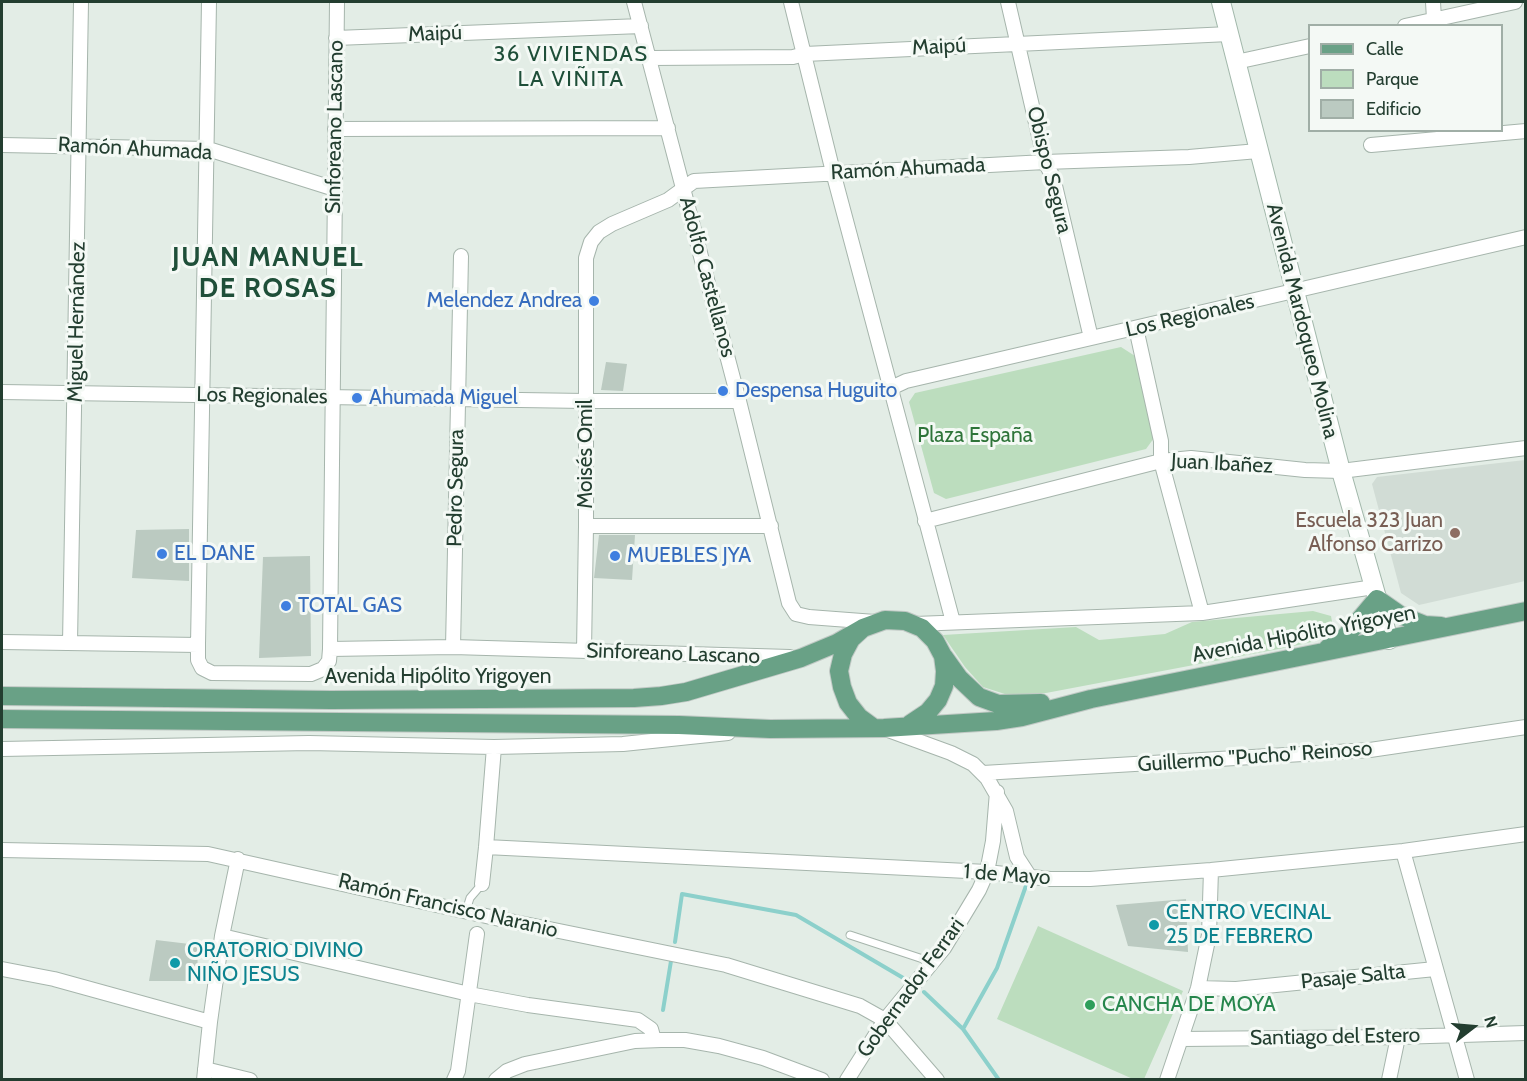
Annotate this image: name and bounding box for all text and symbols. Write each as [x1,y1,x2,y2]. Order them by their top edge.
street label: Maipú [407,20,463,48]
legend [1308,24,1503,132]
street label: Maipú [911,33,967,61]
text: Calle [1366,38,1403,60]
street label: Sinforeano Lascano [321,40,349,214]
district label: 36 VIVIENDAS LA VIÑITA [493,42,649,94]
text: Parque [1366,68,1419,90]
text: Edificio [1366,98,1421,120]
street label: Obispo Segura [1021,104,1077,236]
street label: Ramón Ahumada [57,132,213,166]
street label: Ramón Ahumada [830,152,986,186]
street label: Adolfo Castellanos [673,194,741,360]
street label: Avenida Mardoqueo Molina [1261,201,1343,441]
street label: Miguel Hernández [63,241,91,403]
district label: JUAN MANUEL DE ROSAS [172,242,364,305]
place label: Melendez Andrea [427,288,582,314]
street label: Los Regionales [1123,289,1257,343]
marker: Melendez Andrea [587,294,601,308]
place label: Despensa Huguito [735,378,897,404]
street label: Los Regionales [196,382,328,410]
marker: Despensa Huguito [716,384,730,398]
place label: Ahumada Miguel [369,385,518,411]
marker: Ahumada Miguel [350,391,364,405]
street label: Moisés Omil [573,399,599,509]
park label: Plaza España [917,423,1033,449]
street label: Pedro Segura [442,429,470,547]
street label: Juan Ibañez [1170,449,1274,479]
place label: Escuela 323 Juan Alfonso Carrizo [1295,508,1443,558]
marker: Escuela 323 Juan Alfonso Carrizo [1448,526,1462,540]
place label: EL DANE [174,541,255,567]
place label: MUEBLES JYA [627,543,751,569]
marker: EL DANE [155,547,169,561]
marker: MUEBLES JYA [608,549,622,563]
place label: TOTAL GAS [298,593,402,619]
marker: TOTAL GAS [279,599,293,613]
street label: Avenida Hipólito Yrigoyen [1190,600,1418,668]
street label: Sinforeano Lascano [586,638,760,670]
street label: Avenida Hipólito Yrigoyen [325,664,551,690]
street label: Guillermo "Pucho" Reinoso [1137,736,1373,778]
street label: 1 de Mayo [963,859,1051,891]
street label: Ramón Francisco Naranio [336,868,560,944]
place label: CENTRO VECINAL 25 DE FEBRERO [1166,900,1331,950]
street label: Gobernador Ferrari [852,913,970,1063]
marker: CENTRO VECINAL 25 DE FEBRERO [1147,918,1161,932]
place label: ORATORIO DIVINO NIÑO JESUS [187,938,363,988]
marker: ORATORIO DIVINO NIÑO JESUS [168,956,182,970]
street label: Pasaje Salta [1300,959,1406,995]
place label: CANCHA DE MOYA [1102,992,1276,1018]
north arrow [1443,997,1503,1057]
marker: CANCHA DE MOYA [1083,998,1097,1012]
text: N [1480,1014,1501,1030]
street label: Santiago del Estero [1250,1023,1420,1051]

